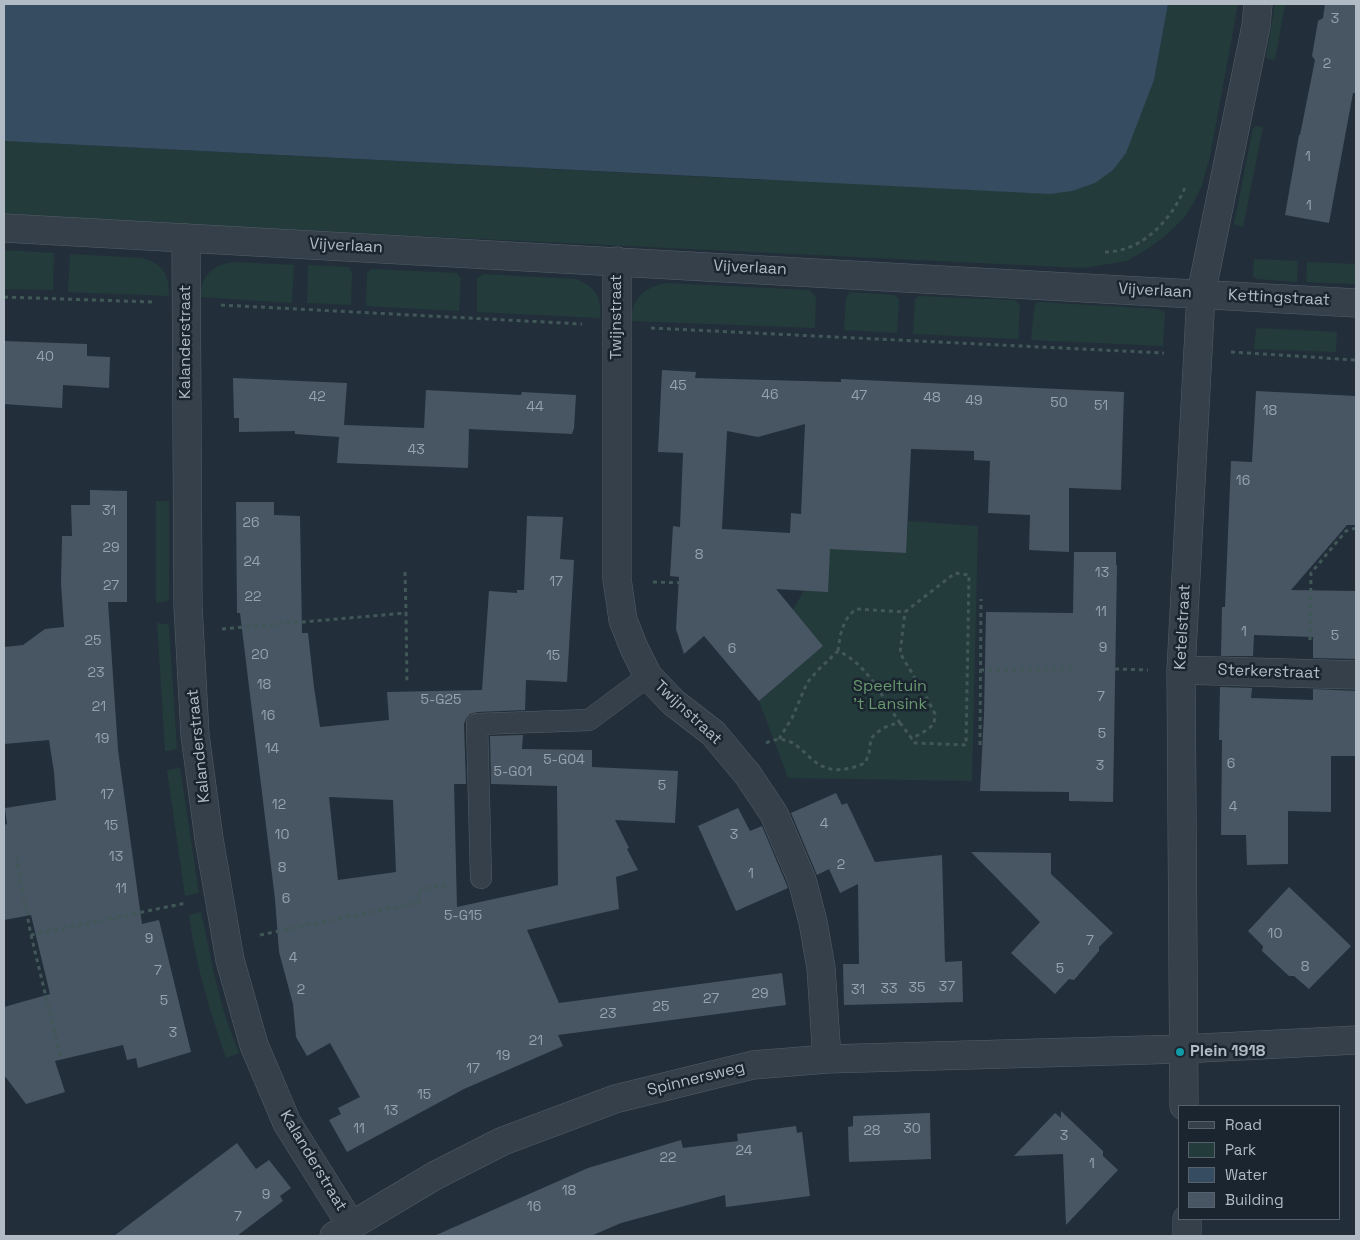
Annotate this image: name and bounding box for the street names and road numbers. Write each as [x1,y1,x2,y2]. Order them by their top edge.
street label: Vijverlaan [309,234,383,258]
street label: Vijverlaan [713,256,787,280]
street label: Twijnstraat [607,274,627,360]
street label: Vijverlaan [1118,279,1192,303]
street label: Kalanderstraat [176,285,196,399]
street label: Kettingstraat [1228,286,1330,310]
street label: Ketelstraat [1171,584,1195,670]
street label: Sterkerstraat [1217,661,1321,683]
street label: Twijnstraat [650,677,726,749]
street label: Kalanderstraat [183,688,215,804]
street label: Spinnersweg [645,1058,747,1100]
street label: Kalanderstraat [275,1107,351,1215]

